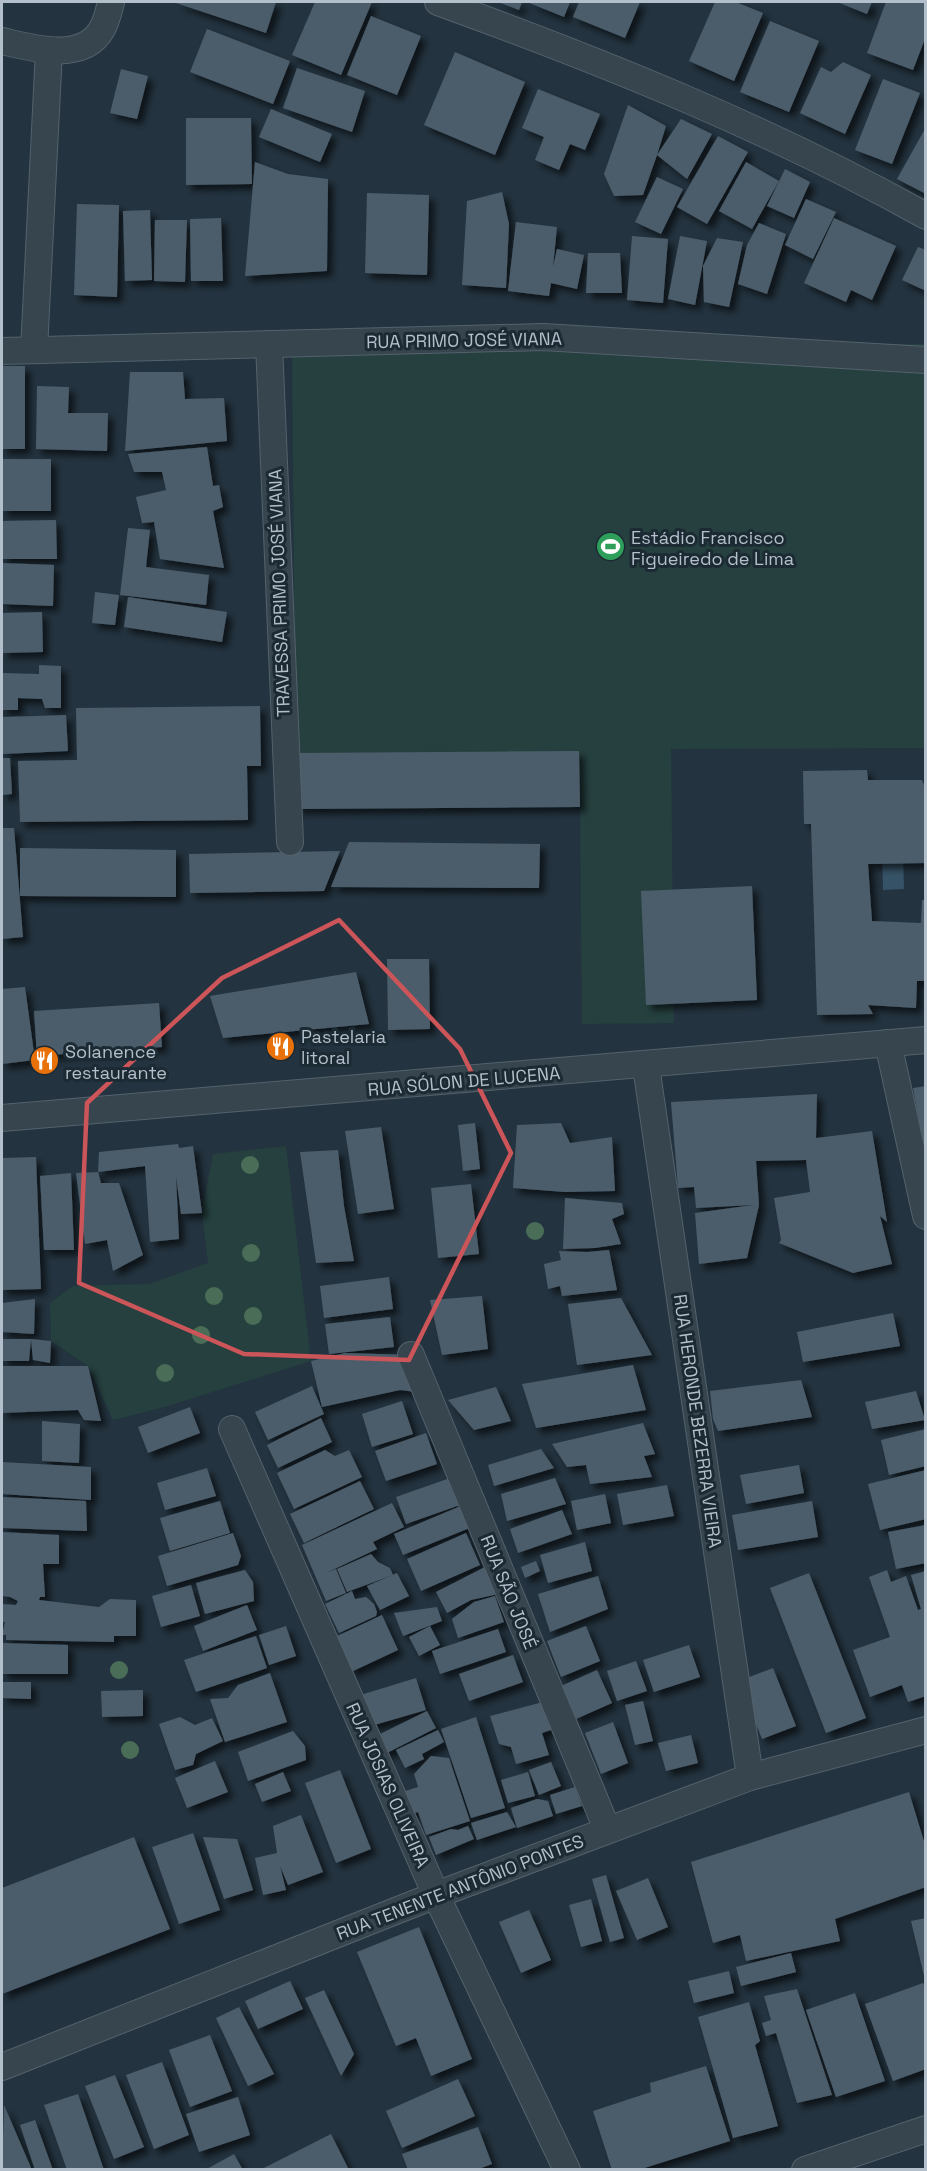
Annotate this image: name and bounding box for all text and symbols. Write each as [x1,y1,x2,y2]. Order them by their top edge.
street label: RUA PRIMO JOSÉ VIANA [366,327,562,353]
street label: TRAVESSA PRIMO JOSÉ VIANA [263,468,295,718]
place label: Estádio Francisco Figueiredo de Lima [631,526,794,570]
sports icon: Estádio Francisco Figueiredo de Lima [594,531,626,563]
place label: Pastelaria litoral [301,1025,386,1069]
restaurant icon: Pastelaria litoral [264,1030,296,1062]
place label: Solanence restaurante [65,1040,167,1084]
restaurant icon: Solanence restaurante [28,1045,60,1077]
street label: RUA SÓLON DE LUCENA [367,1061,561,1101]
street label: RUA HERONDE BEZERRA VIEIRA [669,1292,727,1550]
street label: RUA SÃO JOSÉ [476,1531,542,1653]
street label: RUA JOSIAS OLIVEIRA [341,1699,435,1871]
street label: RUA TENENTE ANTÔNIO PONTES [333,1829,587,1945]

